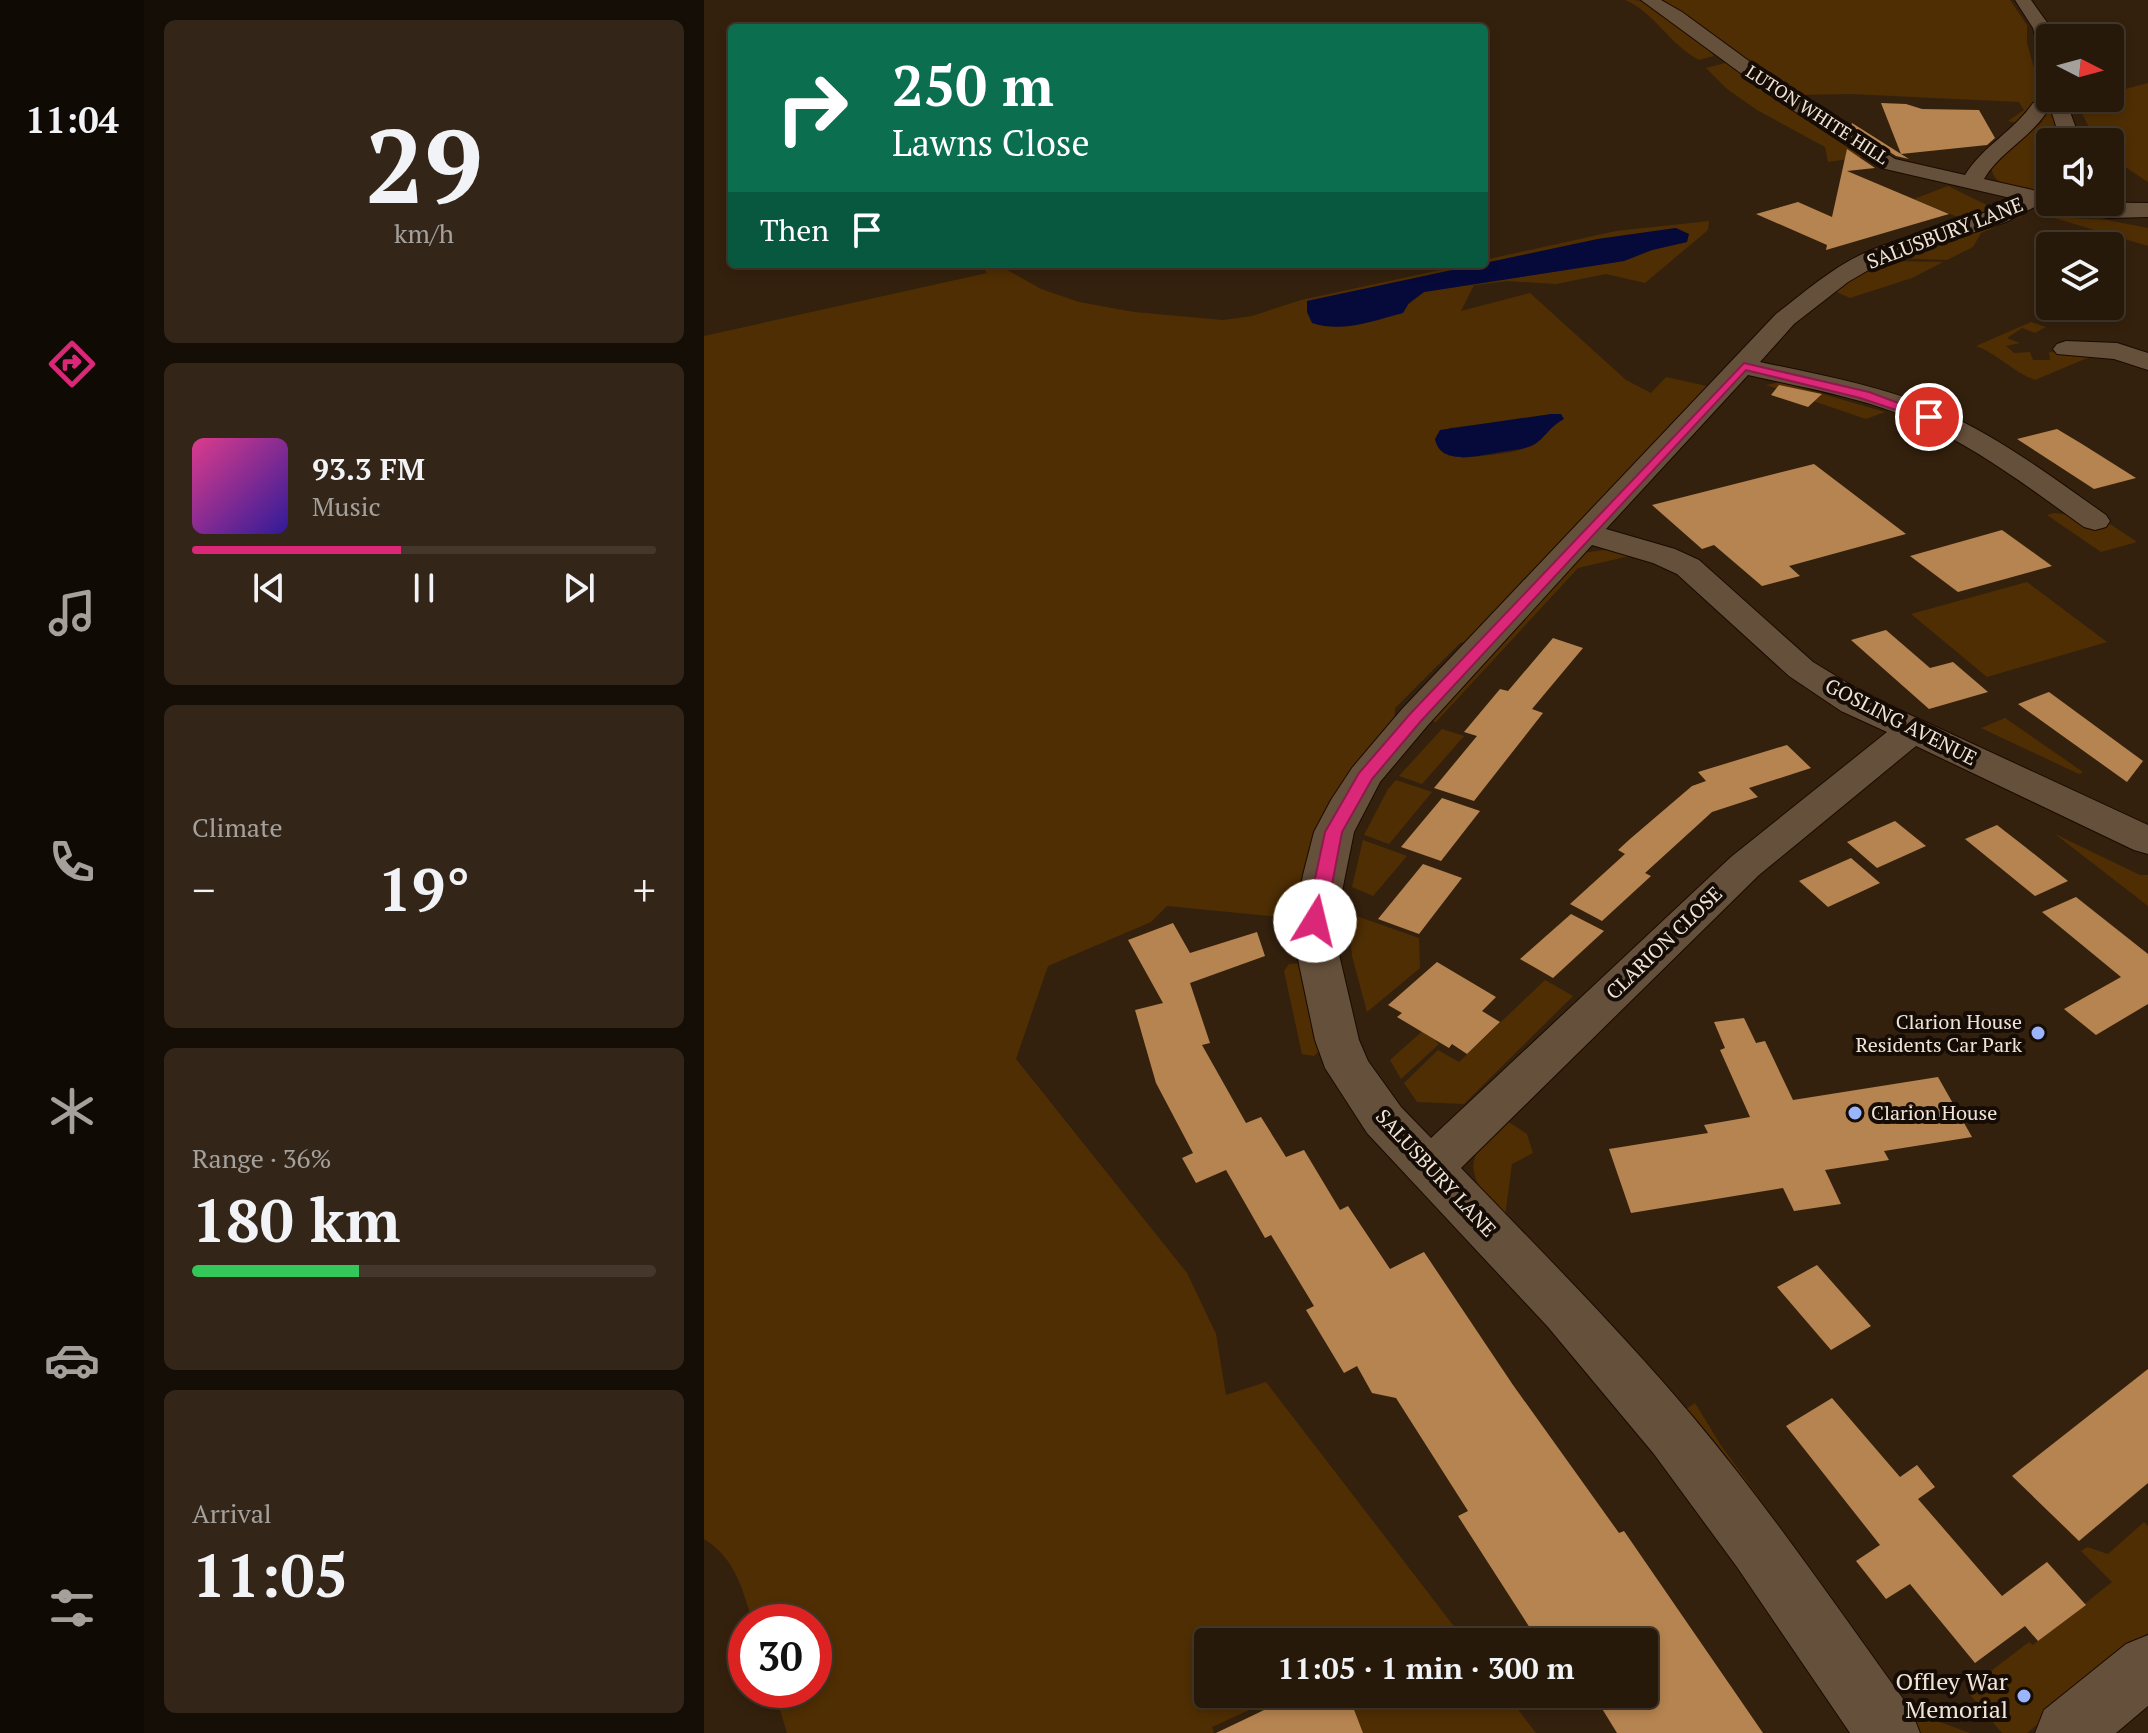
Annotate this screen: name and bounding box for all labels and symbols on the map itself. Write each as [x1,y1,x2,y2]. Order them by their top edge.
north arrow [2036,24,2124,112]
street label: LUTON WHITE HILL [1742,59,1893,169]
street label: SALUSBURY LANE [1863,190,2027,275]
pin [1895,383,1963,451]
street label: GOSLING AVENUE [1821,672,1982,771]
position arrow [1273,879,1357,963]
street label: CLARION CLOSE [1600,880,1728,1005]
place label: Clarion House Residents Car Park [1855,1008,2023,1058]
marker: Clarion House Residents Car Park [2029,1024,2047,1042]
place label: Clarion House [1871,1099,1997,1126]
street label: SALUSBURY LANE [1370,1103,1503,1242]
marker: Clarion House [1846,1104,1864,1122]
speed limit sign: 30 [728,1604,832,1708]
place label: Offley War Memorial [1896,1665,2009,1725]
marker: Offley War Memorial [2015,1687,2033,1705]

